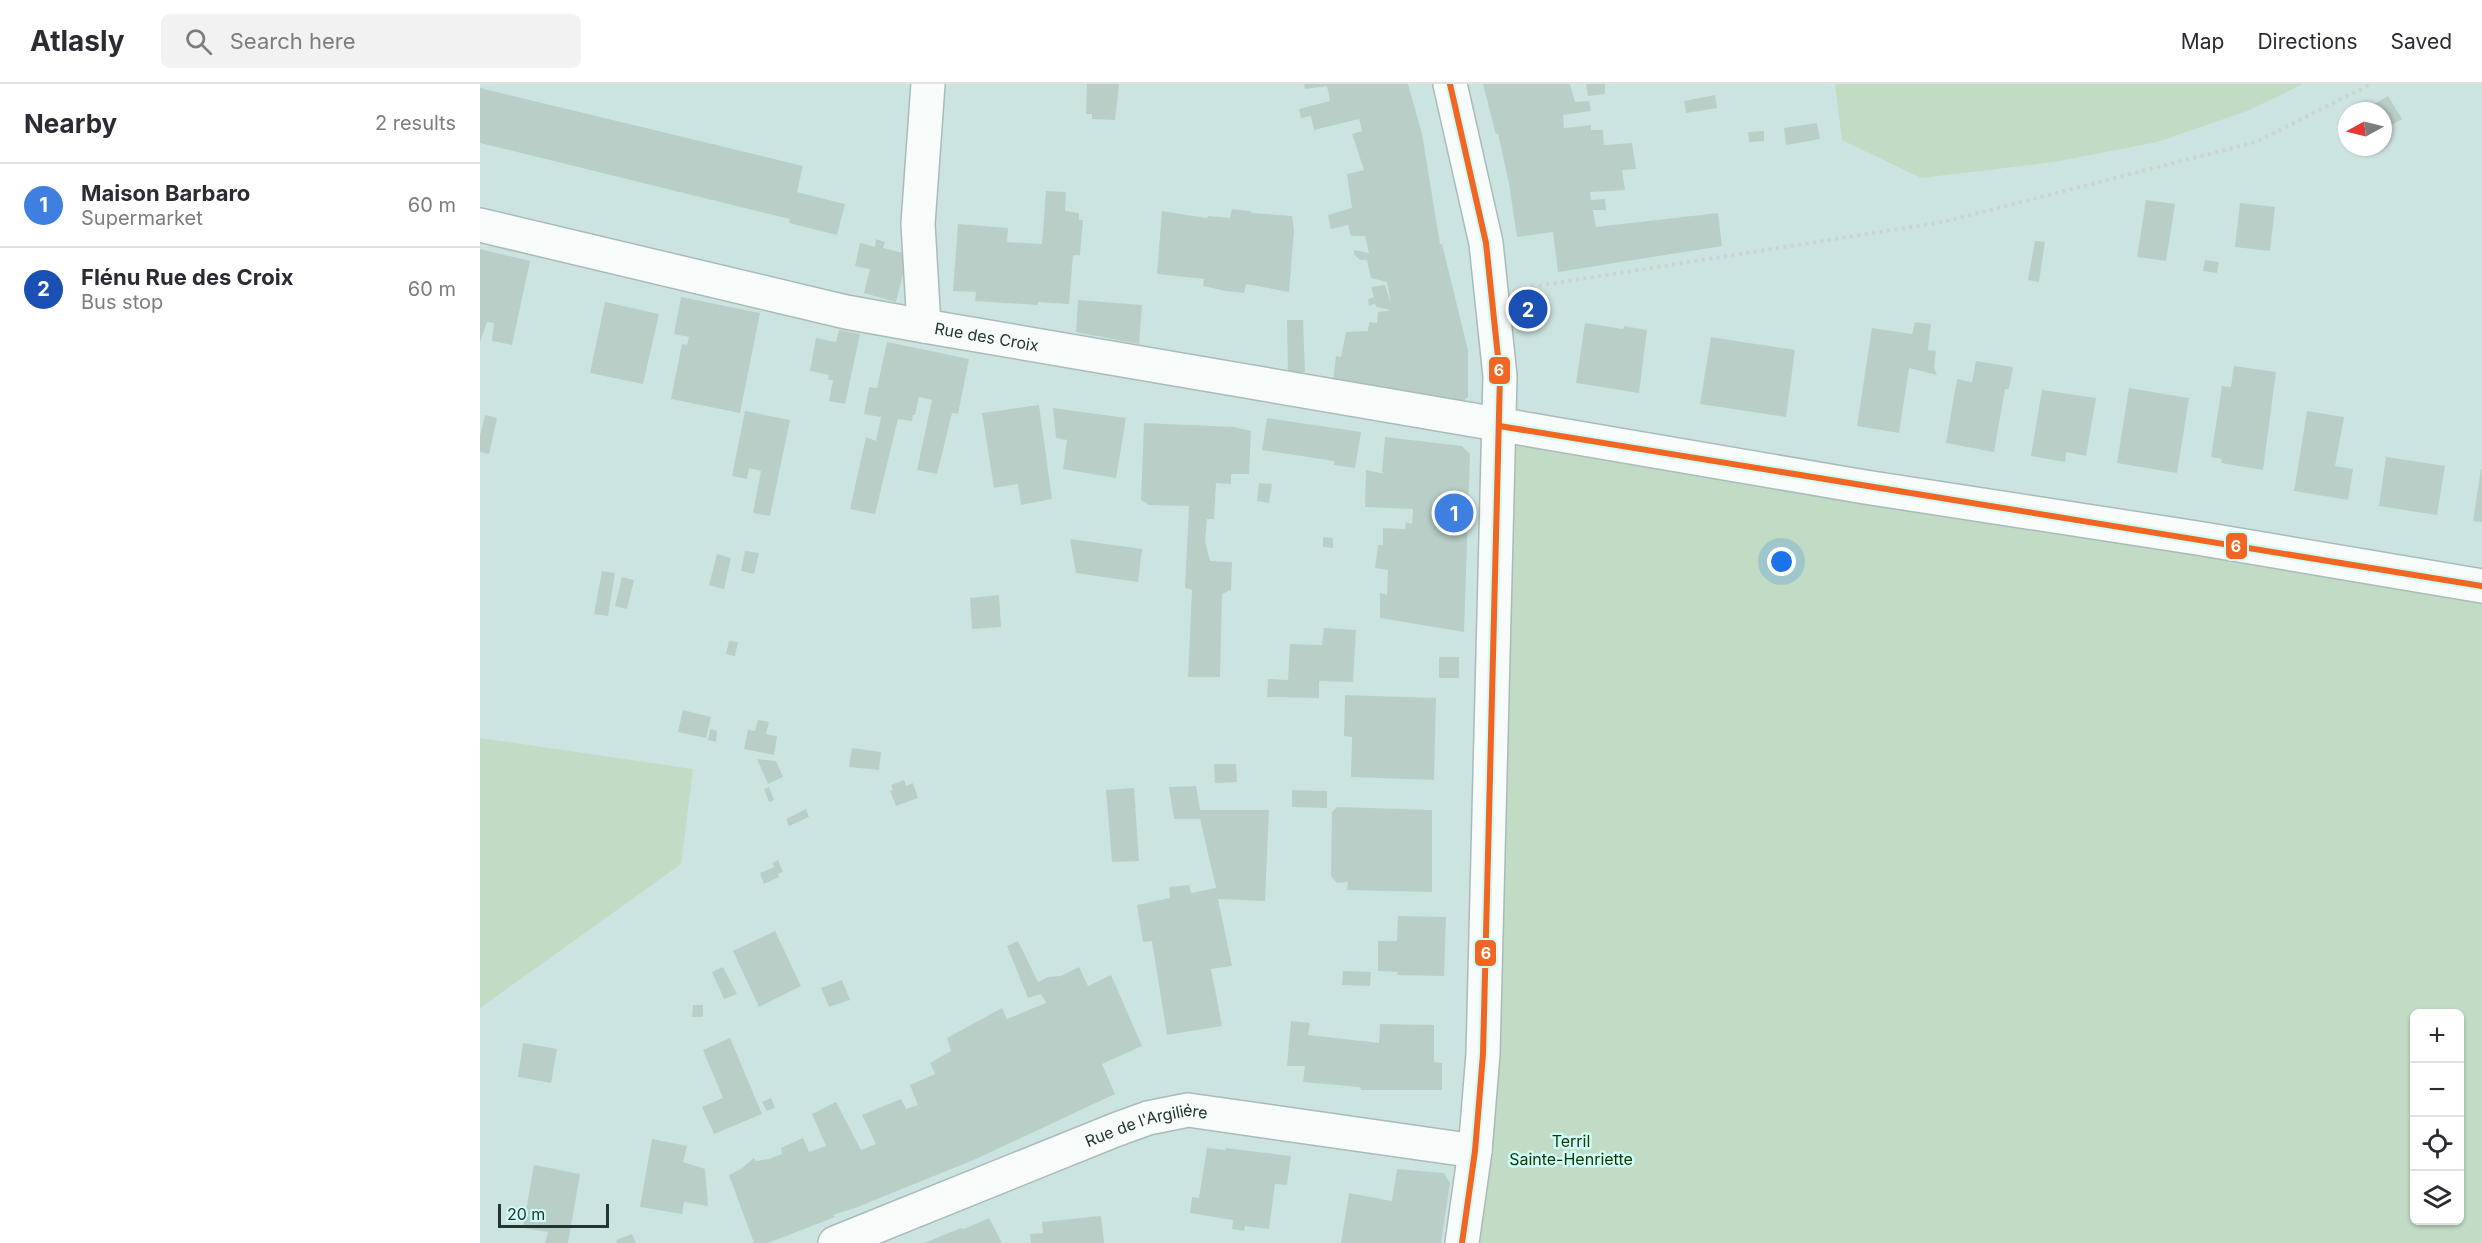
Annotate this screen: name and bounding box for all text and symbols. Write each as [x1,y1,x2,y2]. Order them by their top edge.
search box [161,14,581,68]
text: Atlasly [30,24,125,58]
icon: search [182,25,215,58]
text: Search here [230,28,356,54]
text: Map [2181,29,2224,54]
text: Directions [2257,29,2358,54]
text: Saved [2391,29,2452,54]
north arrow [2338,102,2392,156]
text: Nearby [24,108,117,139]
text: 2 results [375,111,456,135]
text: Maison Barbaro [81,180,250,206]
text: 1 [39,193,48,217]
text: 60 m [408,193,456,217]
text: Supermarket [81,206,203,230]
text: Flénu Rue des Croix [81,264,293,290]
text: 2 [37,277,50,301]
text: 60 m [408,277,456,301]
pin: 2 [1508,286,1548,332]
text: Bus stop [81,290,163,314]
street label: Rue des Croix [933,318,1041,356]
line badge: 6 [1488,356,1511,385]
text: 6 [1494,360,1504,380]
pin: 1 [1434,490,1474,536]
line badge: 6 [2225,532,2248,560]
text: 6 [2231,536,2241,556]
your location [1767,547,1796,576]
line badge: 6 [1474,939,1497,967]
text: 6 [1481,943,1491,963]
map controls [2410,1009,2464,1225]
button: + [2410,1009,2464,1063]
button: − [2410,1063,2464,1117]
street label: Rue de l'Argilière [1082,1099,1209,1151]
button: locate [2410,1117,2464,1171]
park label: Terril Sainte-Henriette [1509,1131,1633,1169]
button: layers [2410,1171,2464,1225]
scale bar [498,1201,609,1228]
text: 20 m [507,1204,545,1224]

